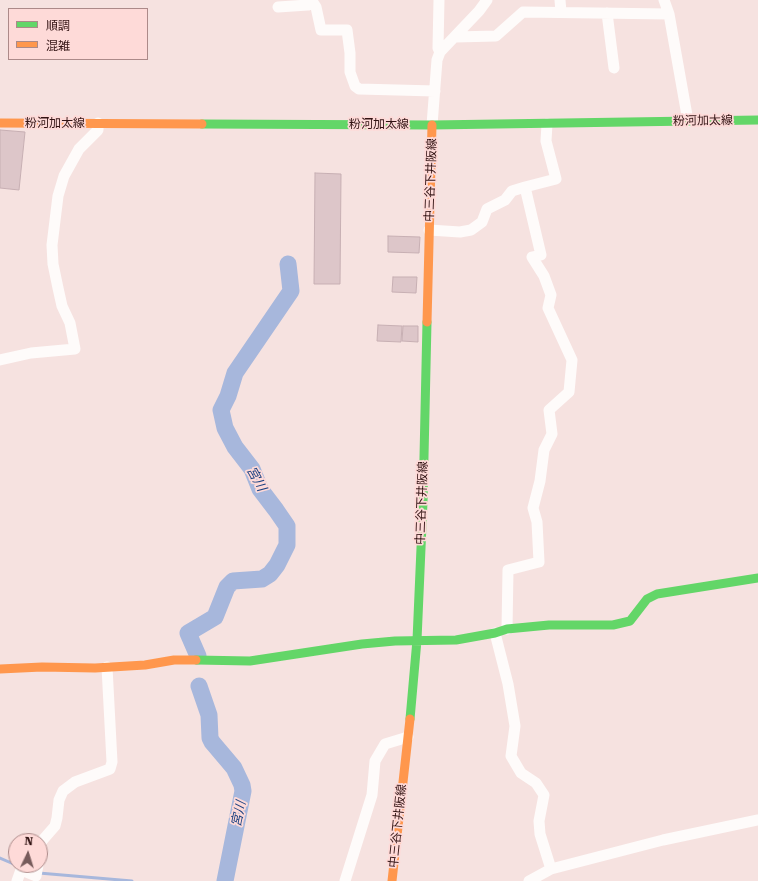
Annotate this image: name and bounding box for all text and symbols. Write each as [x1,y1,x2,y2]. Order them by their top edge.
legend [8,8,148,60]
text: 順調 [46,19,70,33]
text: 混雑 [46,39,70,53]
street label: 粉河加太線 [673,113,733,129]
street label: 粉河加太線 [25,116,85,130]
street label: 粉河加太線 [349,117,409,131]
street label: 中三谷下井阪線 [422,138,440,222]
street label: 中三谷下井阪線 [413,461,431,545]
water label: 宮川 [243,464,269,494]
street label: 中三谷下井阪線 [386,783,410,869]
water label: 宮川 [229,800,249,828]
north arrow [8,833,48,873]
text: N [24,835,33,848]

